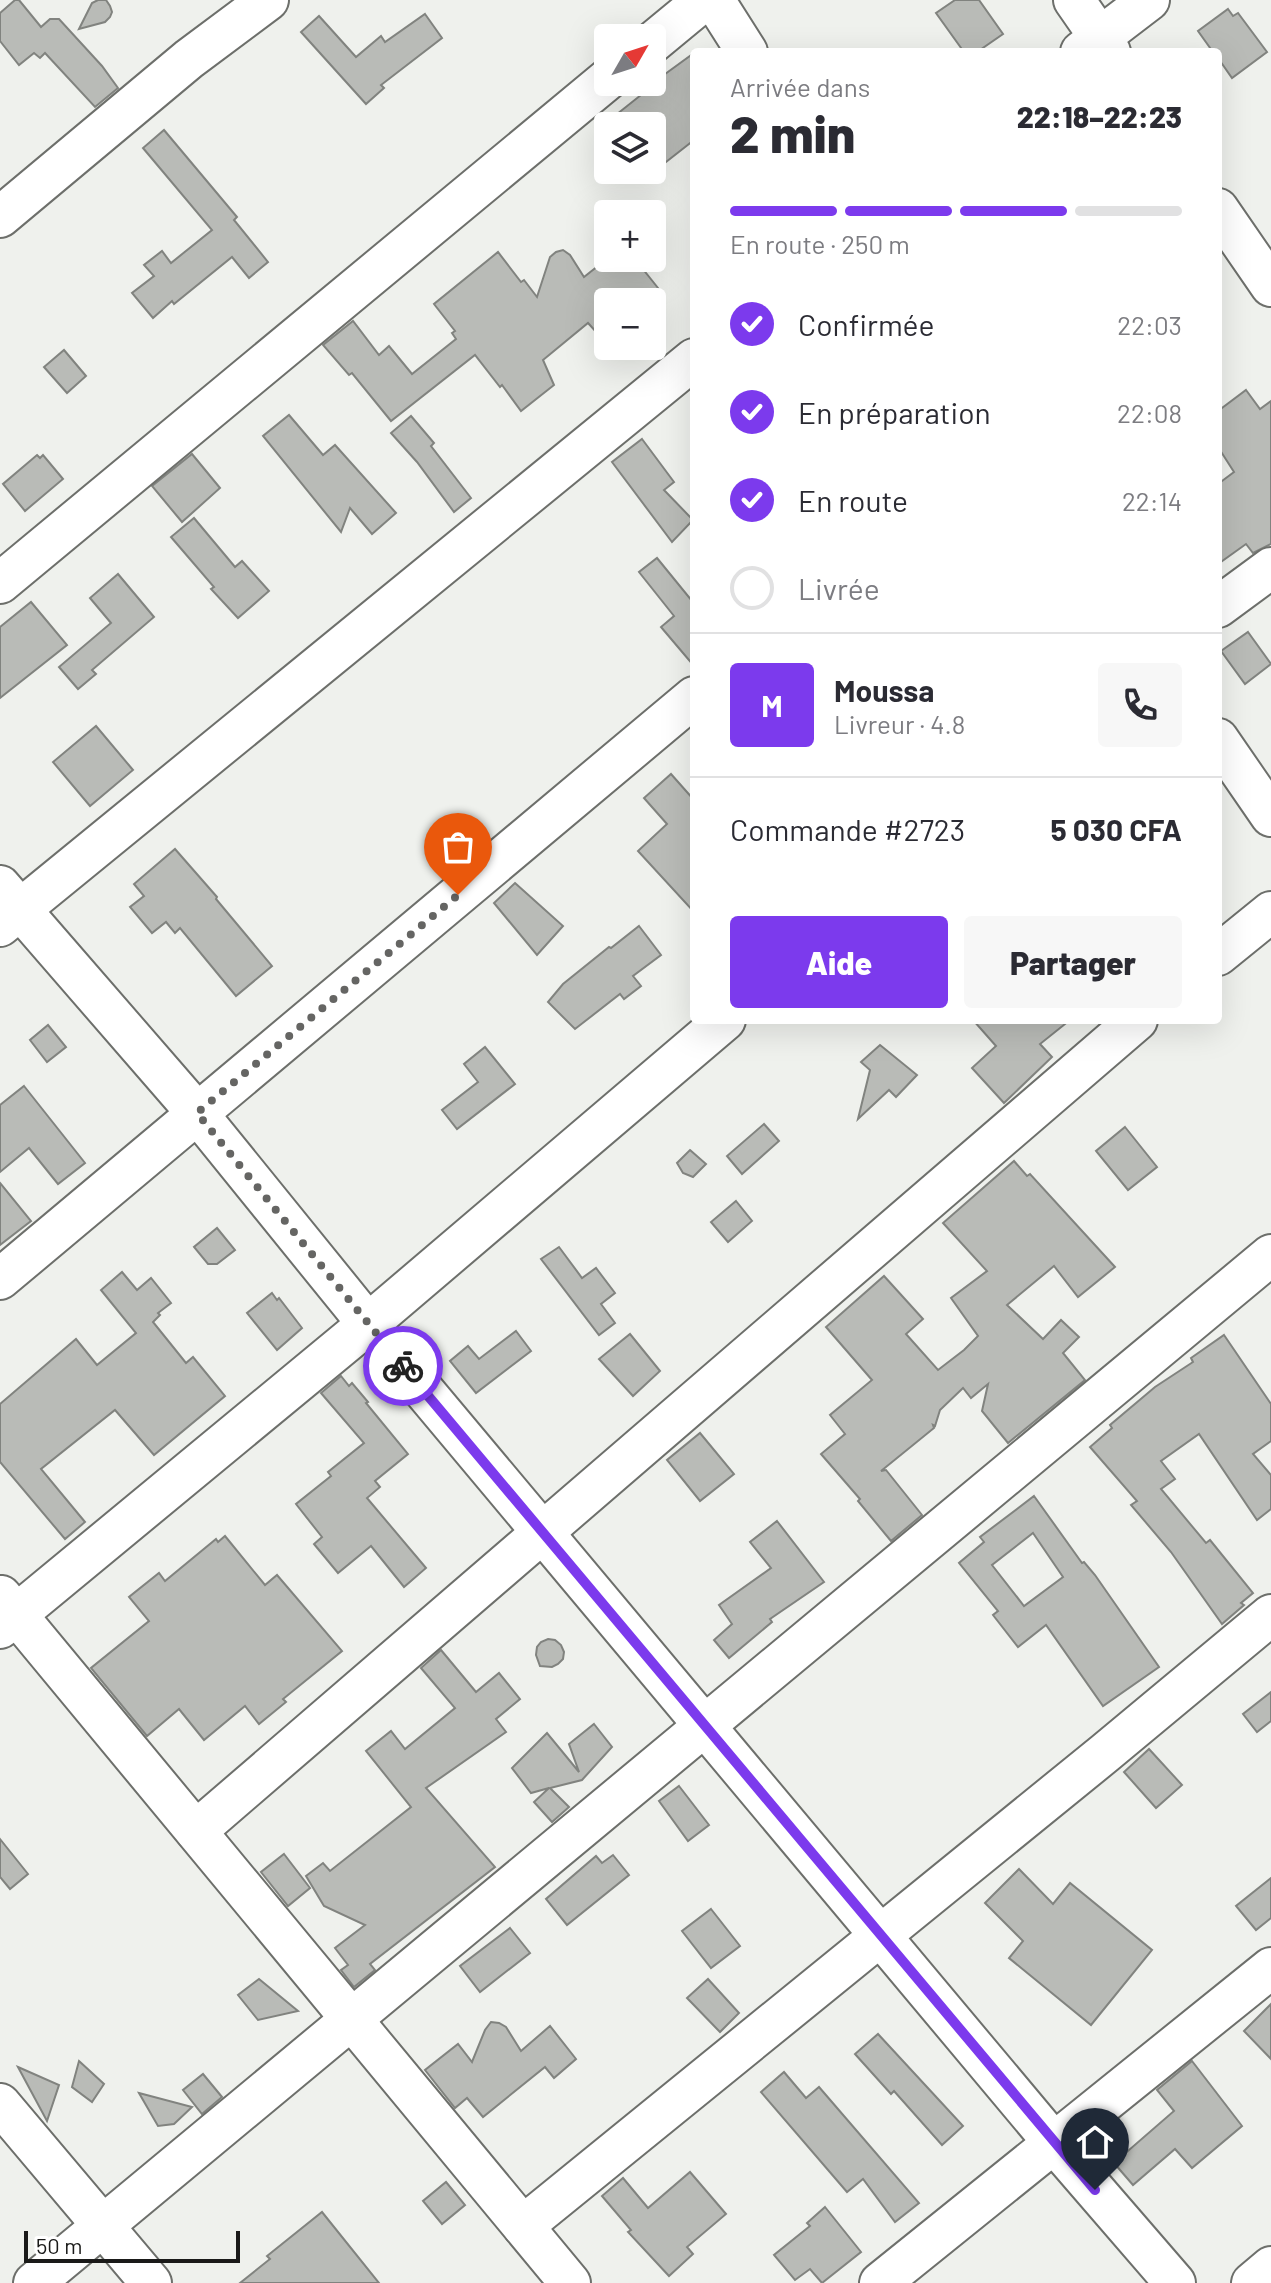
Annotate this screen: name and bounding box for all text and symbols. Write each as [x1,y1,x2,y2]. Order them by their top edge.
north arrow [594,24,666,96]
map controls [594,24,666,360]
text: Arrivée dans [730,71,870,102]
text: 22:18–22:23 [1017,98,1182,134]
text: 2 min [730,101,855,163]
button: layers [594,112,666,184]
button: + [594,200,666,272]
text: En route · 250 m [730,228,910,259]
button: − [594,288,666,360]
icon: check [730,302,774,346]
text: Confirmée [798,306,935,342]
text: 22:03 [1117,309,1182,340]
icon: check [730,390,774,434]
text: En préparation [798,394,991,430]
text: 22:08 [1117,397,1182,428]
icon: check [730,478,774,522]
text: En route [798,482,908,518]
text: 22:14 [1122,485,1182,516]
text: Livrée [798,570,880,606]
button: phone [1098,663,1182,747]
text: Moussa [834,672,934,708]
text: M [761,687,783,723]
text: Livreur · 4.8 [834,708,965,739]
text: Commande #2723 [730,811,965,847]
text: 5 030 CFA [1051,811,1182,847]
pin [424,813,492,895]
icon: bag [436,825,480,869]
button: Aide [730,916,948,1008]
button: Partager [964,916,1182,1008]
courier [363,1326,443,1406]
icon: bike [381,1344,425,1388]
pin [1061,2108,1129,2190]
icon: home [1073,2120,1117,2164]
scale bar [24,2227,240,2263]
text: 50 m [36,2232,82,2258]

